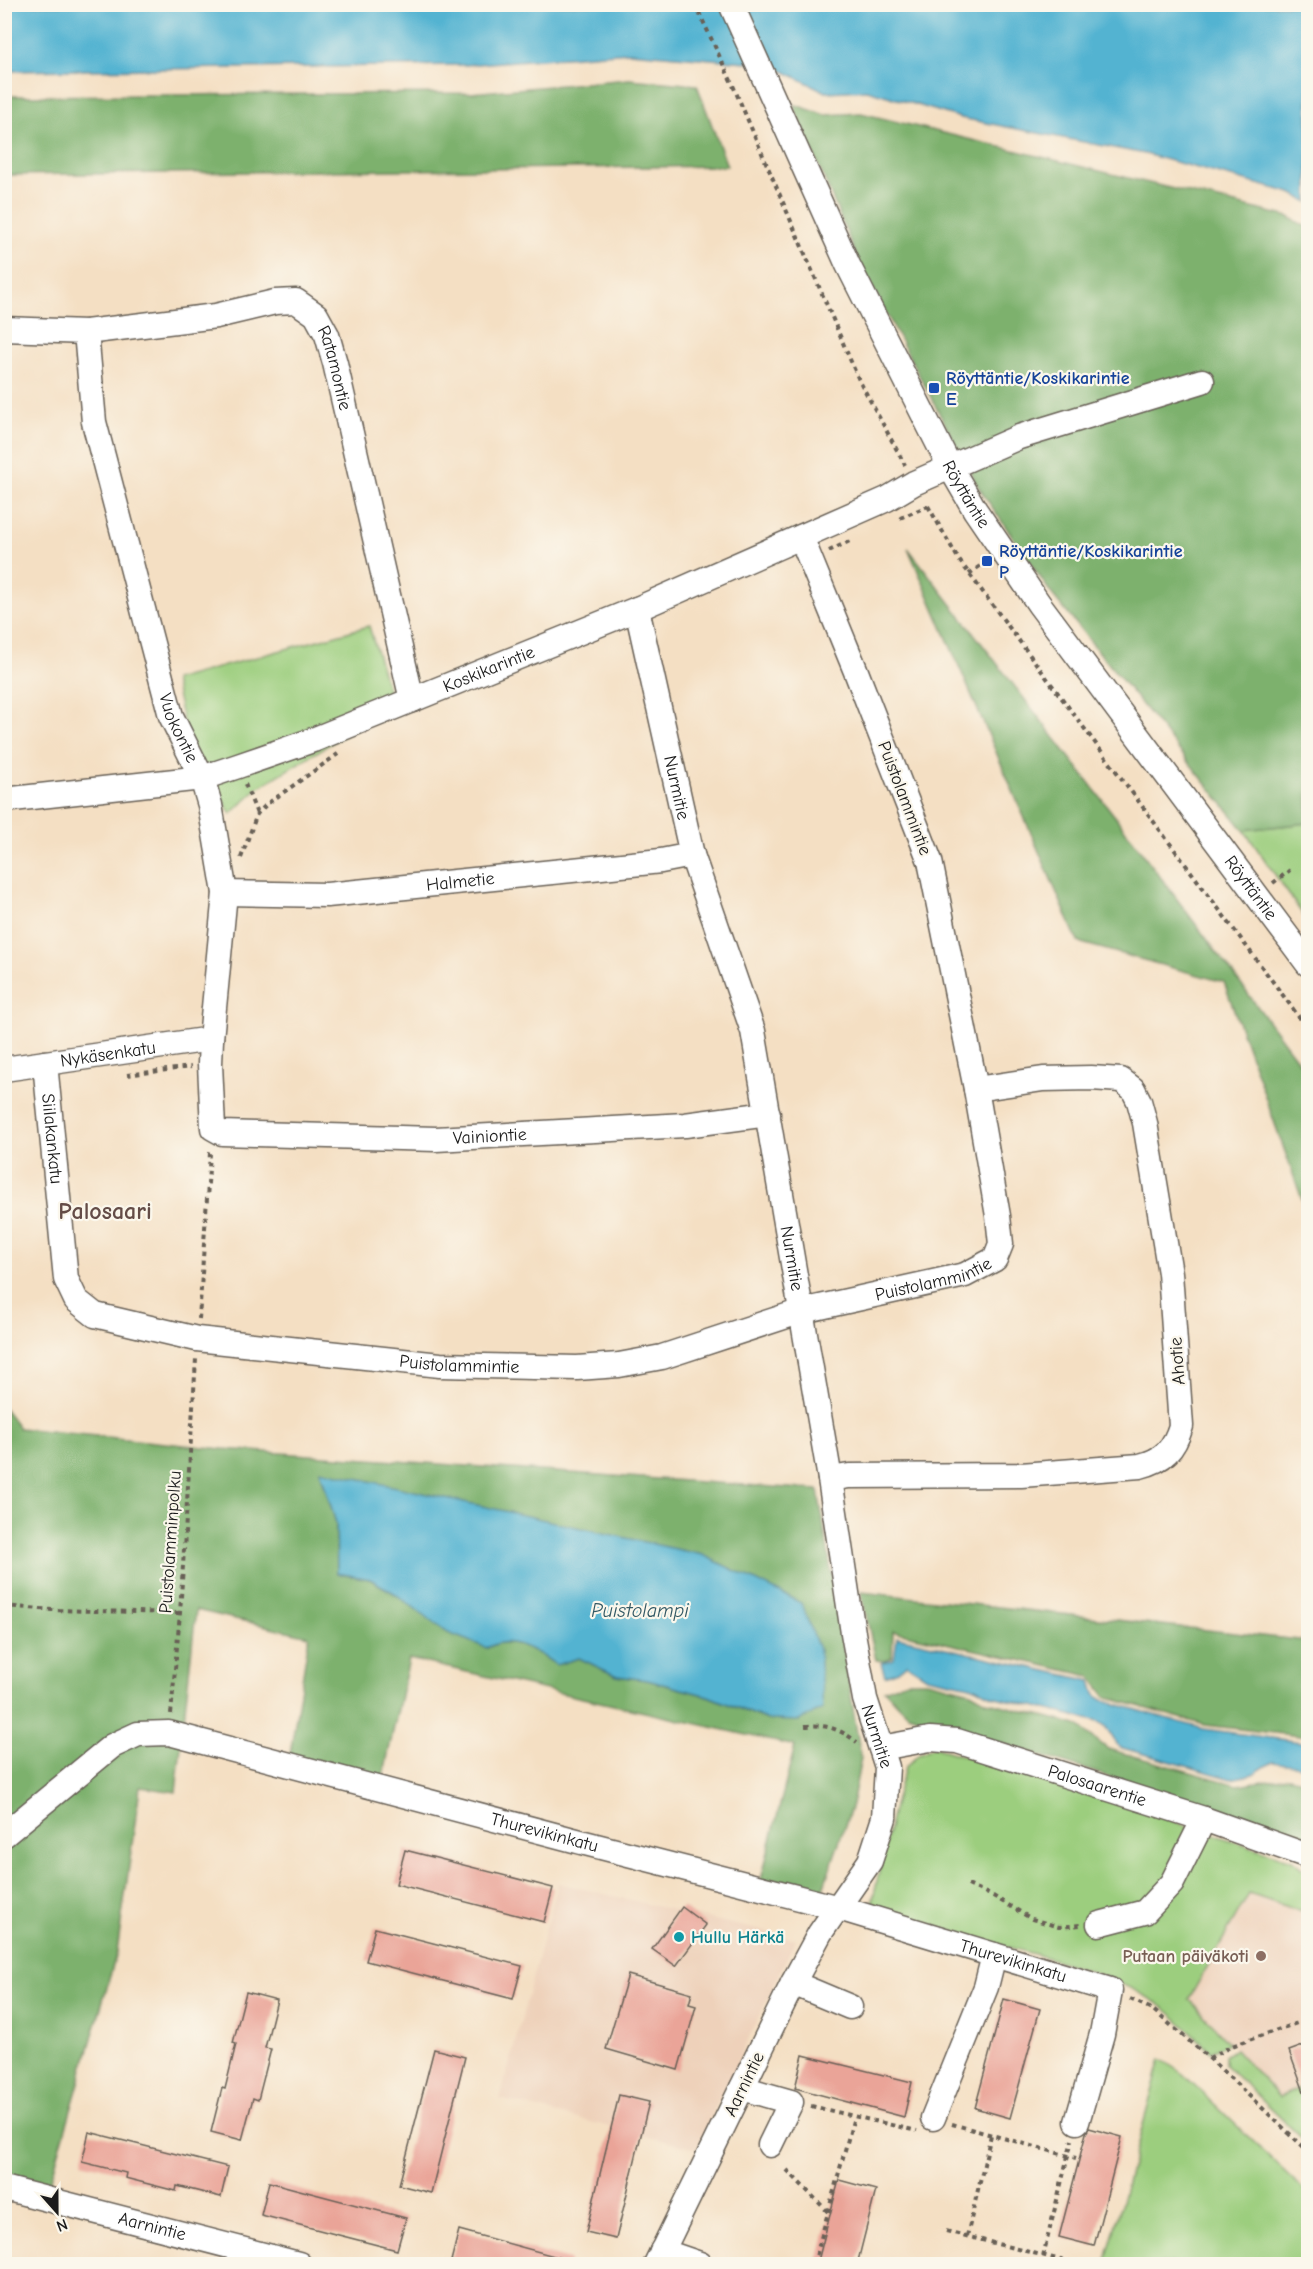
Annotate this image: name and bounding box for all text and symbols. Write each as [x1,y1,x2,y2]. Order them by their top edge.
street label: Ratamontie [313,322,355,412]
place label: Röyttäntie/Koskikarintie E [946,368,1130,410]
marker: Röyttäntie/Koskikarintie E [927,381,941,395]
street label: Röyttäntie [937,457,994,532]
place label: Röyttäntie/Koskikarintie P [999,541,1183,583]
marker: Röyttäntie/Koskikarintie P [980,554,994,568]
street label: Koskikarintie [440,642,538,697]
street label: Vuokontie [154,691,203,766]
street label: Puistolammintie [873,738,936,858]
street label: Nurmitie [659,753,694,822]
street label: Röyttäntie [1220,852,1282,925]
street label: Halmetie [425,868,495,896]
street label: Nykäsenkatu [59,1037,157,1072]
street label: Siilakankatu [37,1092,67,1185]
street label: Vainiontie [452,1124,527,1149]
district label: Palosaari [58,1197,152,1225]
street label: Nurmitie [776,1224,807,1292]
street label: Puistolammintie [873,1253,995,1306]
street label: Ahotie [1165,1336,1190,1385]
street label: Puistolammintie [398,1351,520,1378]
street label: Puistolamminpolku [155,1470,186,1614]
water label: Puistolampi [591,1599,689,1622]
street label: Nurmitie [857,1702,897,1771]
street label: Palosaarentie [1045,1760,1149,1811]
street label: Thurevikinkatu [488,1809,600,1857]
place label: Hullu Härkä [691,1927,784,1948]
marker: Hullu Härkä [672,1930,686,1944]
street label: Thurevikinkatu [957,1935,1069,1987]
place label: Putaan päiväkoti [1122,1946,1249,1967]
marker: Putaan päiväkoti [1254,1949,1268,1963]
street label: Aarnintie [720,2049,769,2120]
north arrow [27,2182,87,2242]
street label: Aarnintie [116,2208,188,2245]
text: N [54,2215,70,2235]

